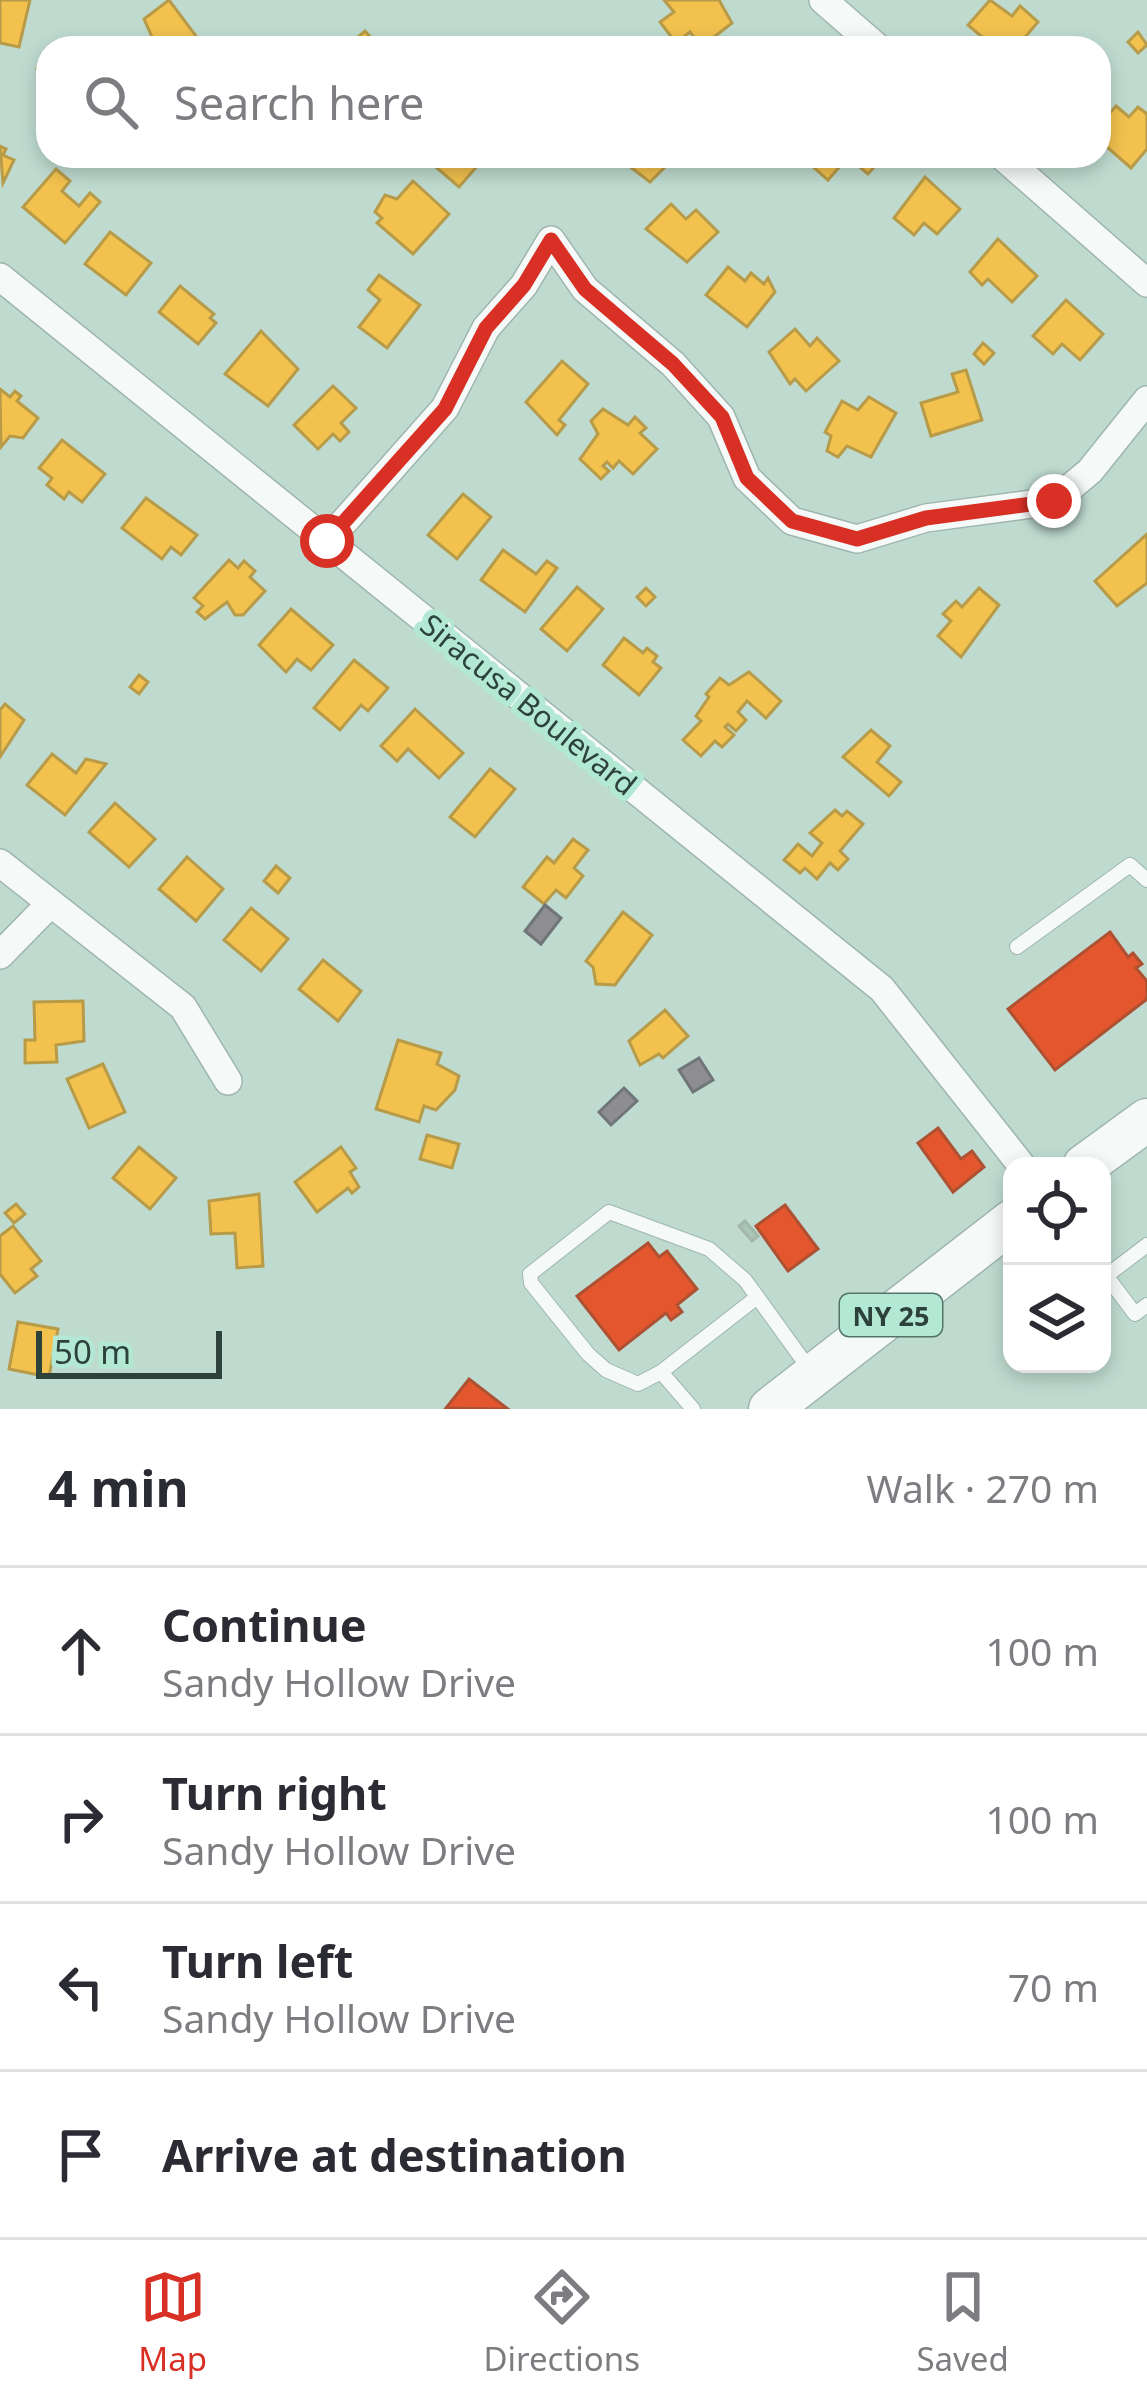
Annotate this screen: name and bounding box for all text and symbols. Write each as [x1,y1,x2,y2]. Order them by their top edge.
search box [36,36,1111,168]
icon: search [78,69,144,135]
text: Search here [174,72,424,133]
route end [1027,474,1081,528]
route start [300,514,354,568]
street label: Siracusa Boulevard [412,604,646,804]
map controls [1003,1157,1111,1373]
button: locate [1003,1157,1111,1265]
button: layers [1003,1265,1111,1373]
road number: NY 25 [840,1294,942,1336]
scale bar [36,1325,222,1378]
text: 50 m [54,1329,131,1374]
text: 4 min [48,1452,189,1522]
text: Walk · 270 m [866,1461,1099,1514]
text: Continue [162,1594,367,1655]
icon: ahead [48,1618,114,1684]
text: 100 m [985,1624,1099,1677]
text: Sandy Hollow Drive [162,1655,516,1708]
text: Turn right [162,1762,387,1823]
icon: right [48,1786,114,1852]
text: 100 m [985,1792,1099,1845]
text: Sandy Hollow Drive [162,1823,516,1876]
text: Turn left [162,1930,353,1991]
icon: left [48,1954,114,2020]
text: 70 m [1008,1960,1099,2013]
text: Sandy Hollow Drive [162,1991,516,2044]
icon: arrive [48,2122,114,2188]
text: Arrive at destination [162,2124,627,2185]
tab: Map [138,2264,207,2381]
tab: Directions [483,2264,640,2381]
tab: Saved [916,2264,1009,2381]

